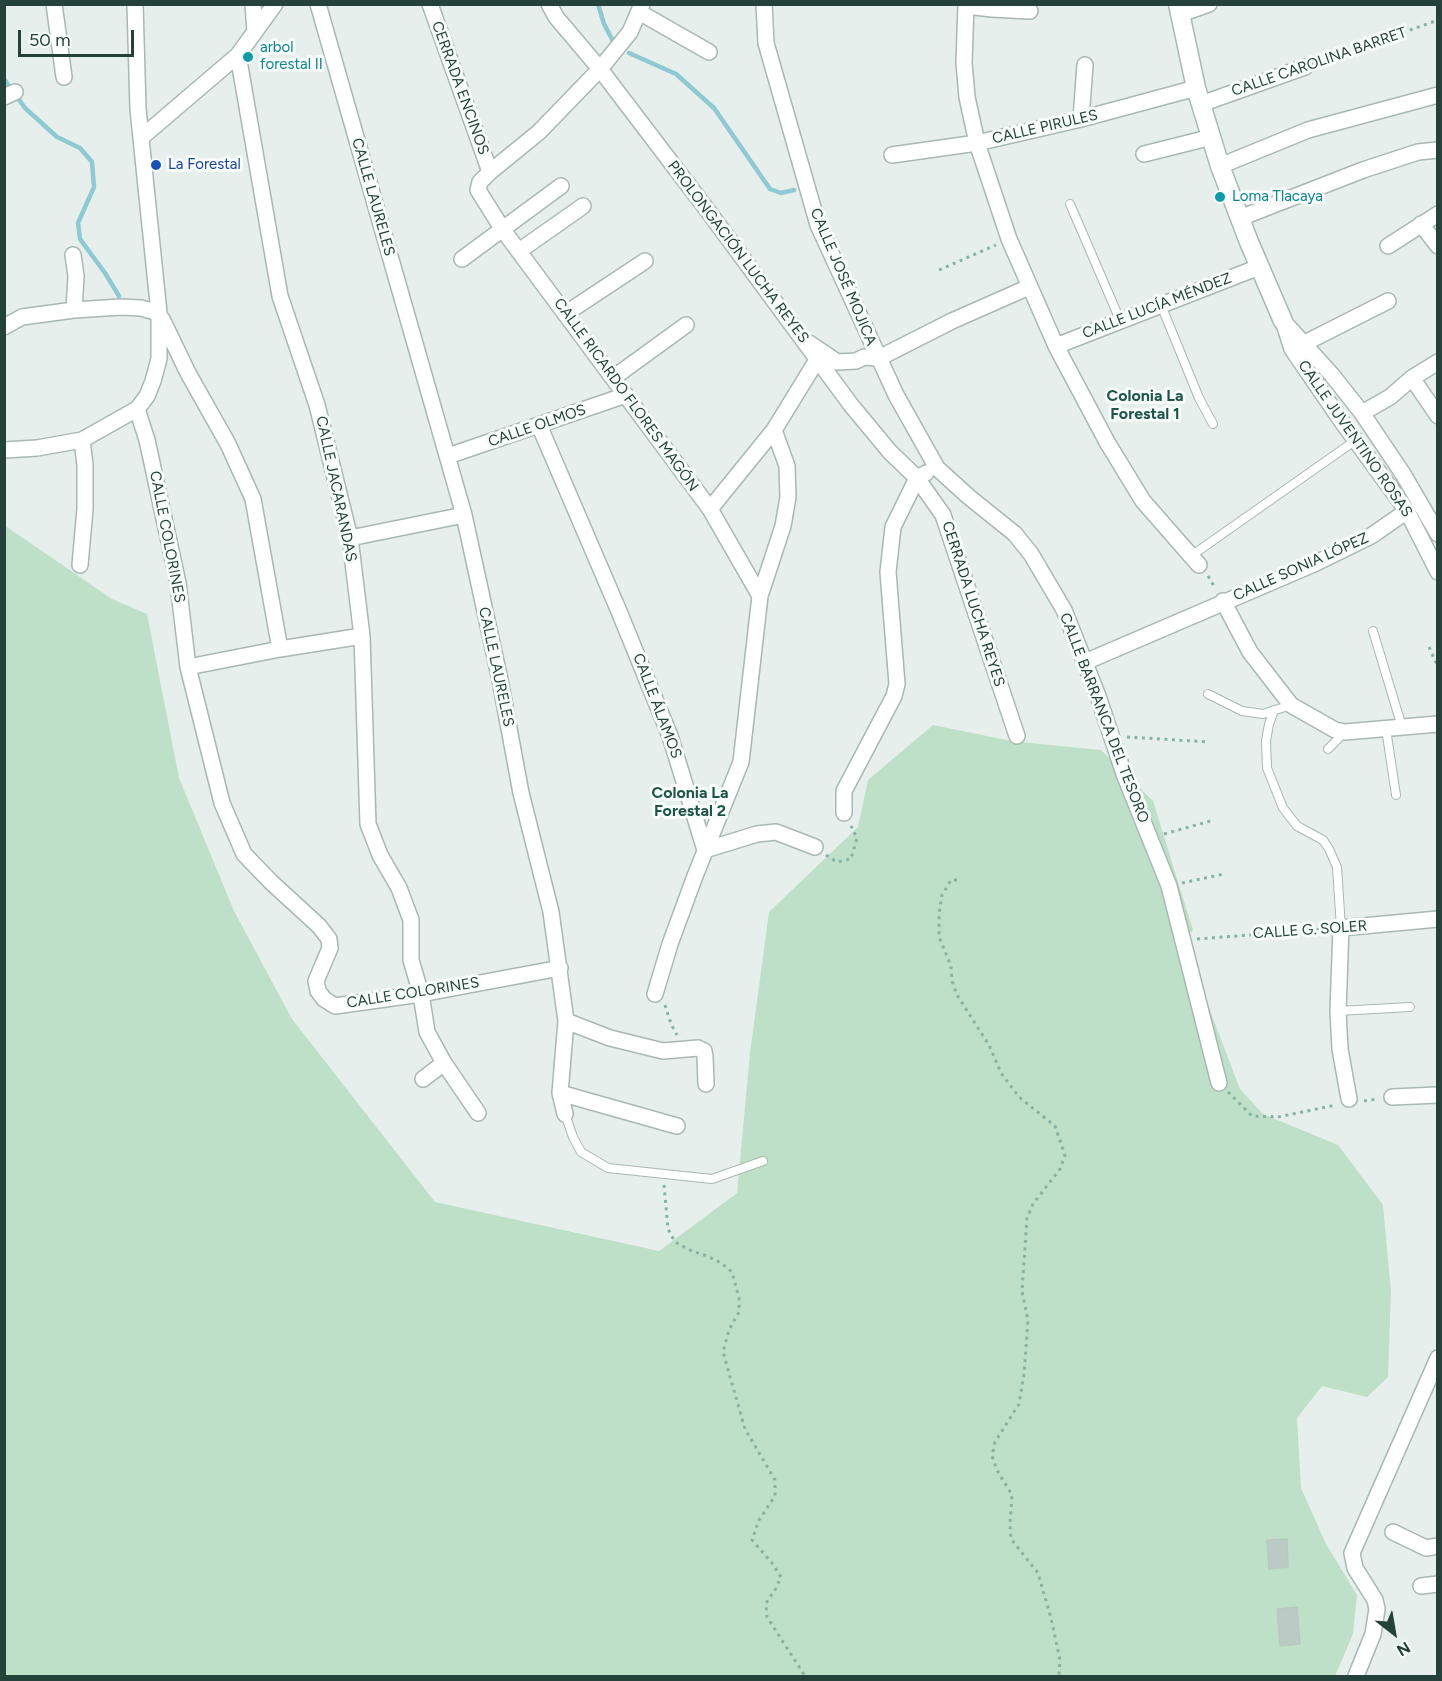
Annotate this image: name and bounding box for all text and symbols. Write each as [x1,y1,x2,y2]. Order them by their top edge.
scale bar [21,18,136,56]
street label: CERRADA ENCINOS [427,19,493,157]
street label: CALLE CAROLINA BARRET [1229,24,1409,100]
text: 50 m [29,29,71,51]
place label: arbol forestal II [260,39,323,74]
marker: arbol forestal II [241,50,255,64]
street label: CALLE PIRULES [990,106,1100,148]
street label: CALLE LAURELES [348,136,398,258]
place label: La Forestal [168,156,241,174]
street label: PROLONGACIÓN LUCHA REYES [664,157,812,347]
marker: La Forestal [149,158,163,172]
place label: Loma Tlacaya [1232,188,1323,206]
marker: Loma Tlacaya [1213,190,1227,204]
street label: CALLE JOSÉ MOJICA [806,206,880,348]
street label: CALLE LUCÍA MÉNDEZ [1080,269,1234,343]
street label: CALLE RICARDO FLORES MAGÓN [550,295,702,495]
street label: CALLE JUVENTINO ROSAS [1294,357,1416,521]
district label: Colonia La Forestal 1 [1107,386,1183,424]
street label: CALLE OLMOS [486,401,588,451]
street label: CALLE JACARANDAS [312,414,360,564]
street label: CALLE COLORINES [145,470,189,604]
street label: CERRADA LUCHA REYES [938,519,1008,689]
street label: CALLE SONIA LÓPEZ [1231,529,1371,605]
street label: CALLE LAURELES [475,606,517,728]
street label: CALLE BARRANCA DEL TESORO [1056,610,1152,826]
street label: CALLE ÁLAMOS [629,651,685,761]
district label: Colonia La Forestal 2 [652,783,728,821]
street label: CALLE G. SOLER [1252,917,1368,943]
street label: CALLE COLORINES [345,974,481,1012]
north arrow [1364,1603,1424,1663]
text: N [1393,1638,1414,1660]

